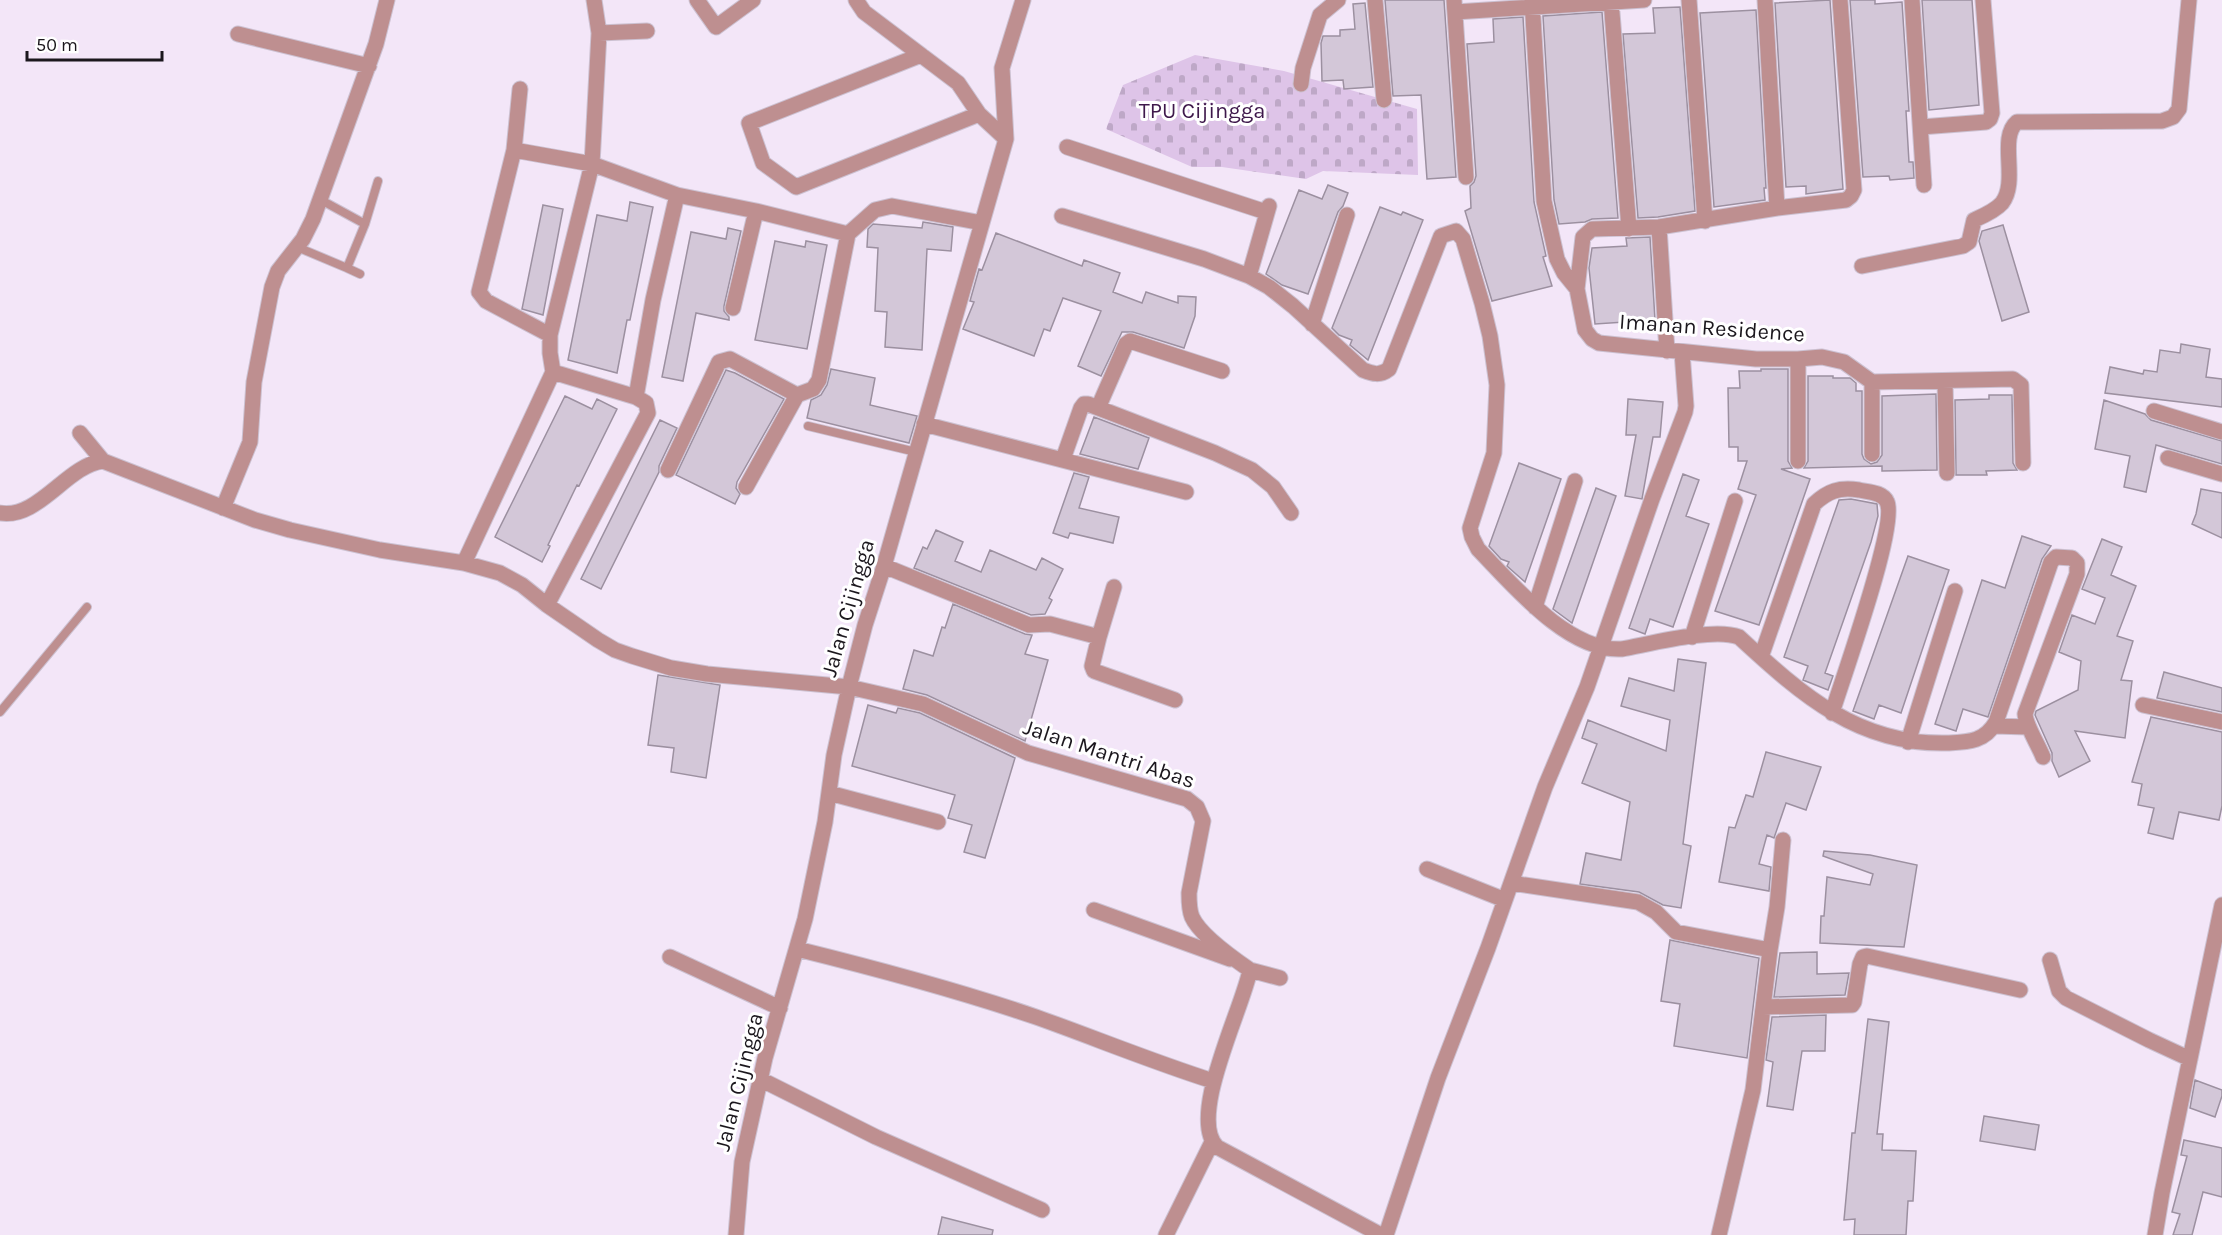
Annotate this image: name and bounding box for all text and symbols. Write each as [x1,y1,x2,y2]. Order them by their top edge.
scale bar [27,24,162,62]
text: 50 m [36,34,78,56]
park label: TPU Cijingga [1139,98,1265,124]
street label: Imanan Residence [1618,309,1806,347]
street label: Jalan Cijingga [816,536,880,680]
street label: Jalan Mantri Abas [1020,714,1198,794]
street label: Jalan Cijingga [709,1010,769,1154]

